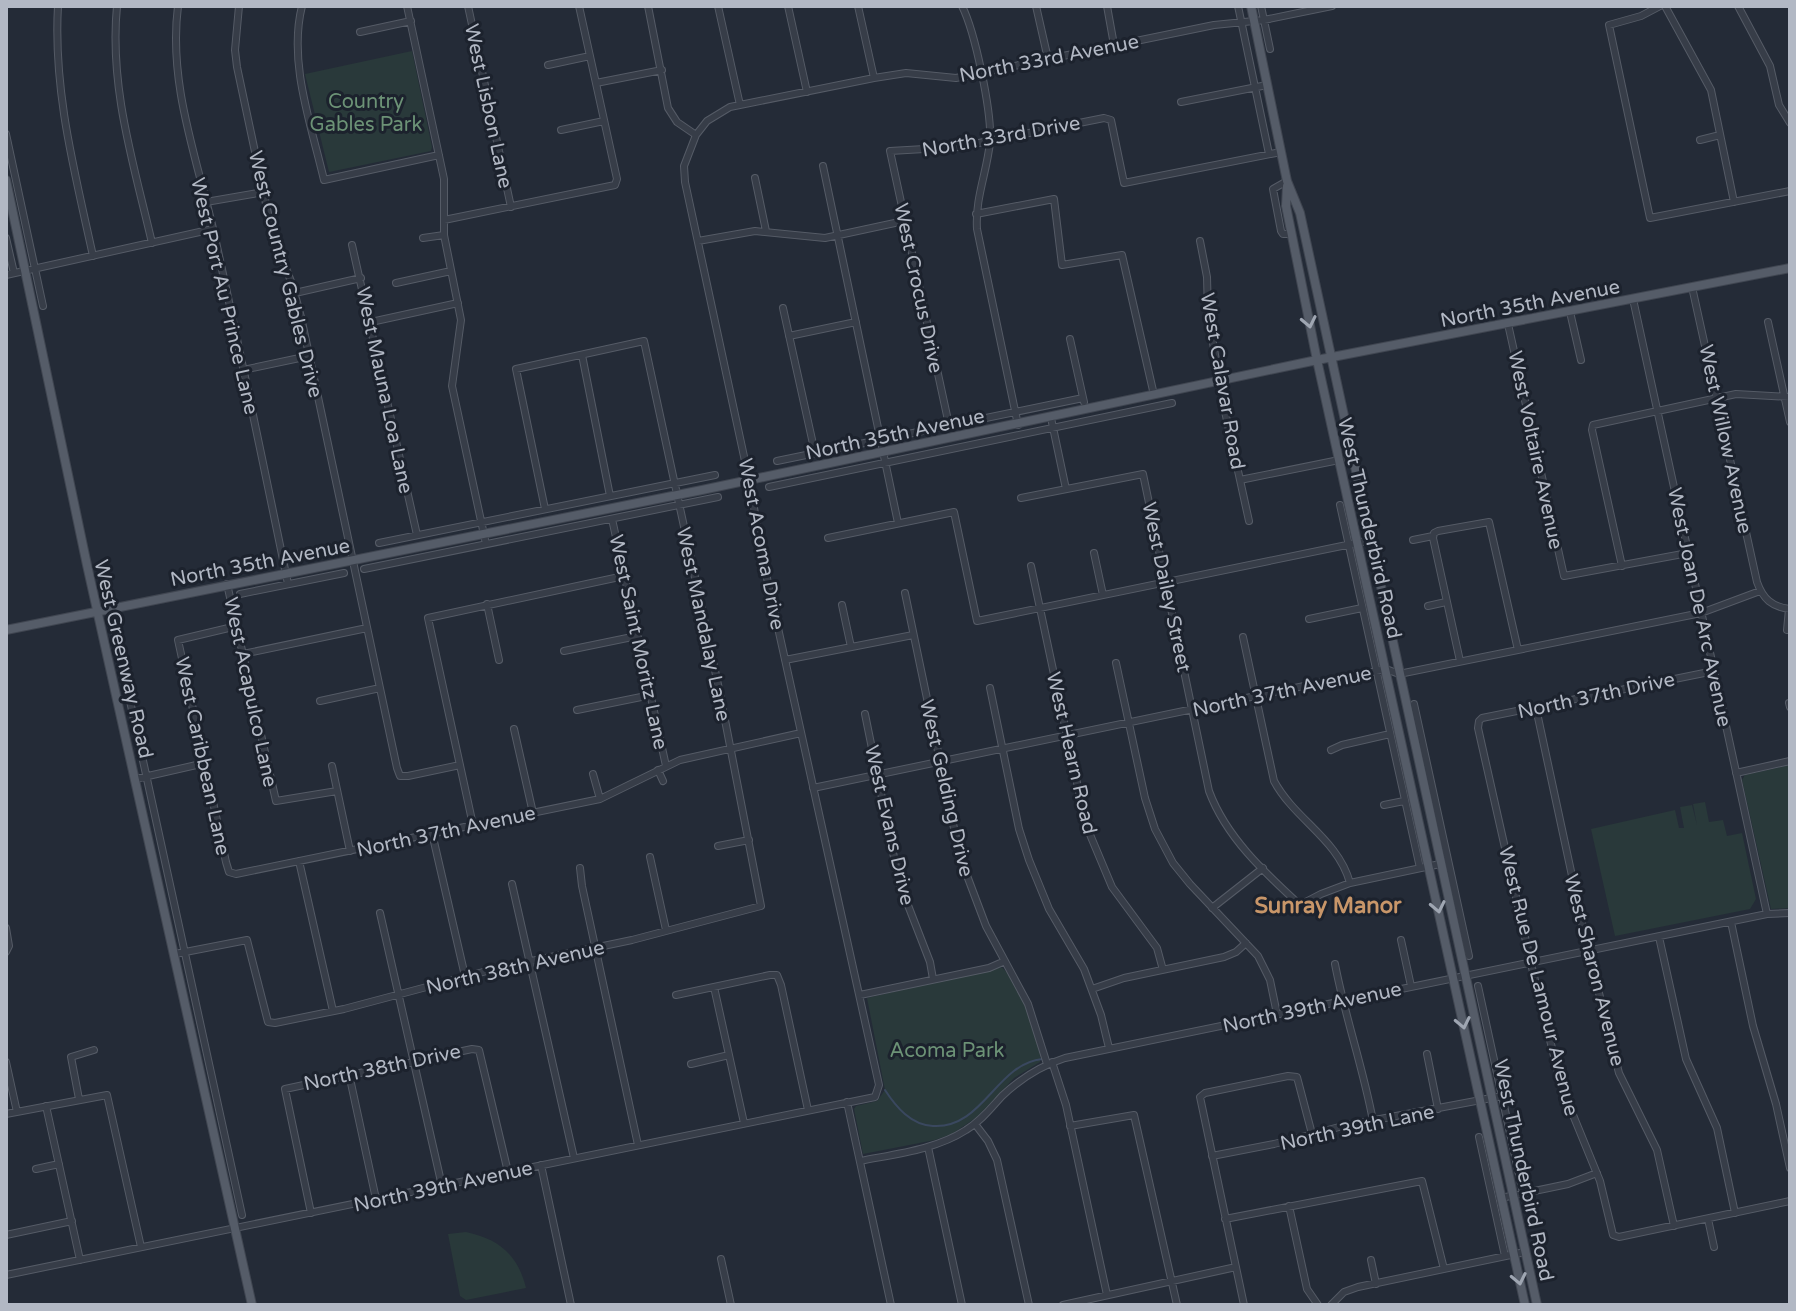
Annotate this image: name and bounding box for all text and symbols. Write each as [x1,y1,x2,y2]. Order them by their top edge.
street label: West Lisbon Lane [459,22,517,191]
street label: North 33rd Avenue [957,30,1141,88]
park label: Country Gables Park [310,90,423,137]
street label: North 33rd Drive [920,111,1082,163]
street label: West Country Gables Drive [243,148,327,400]
street label: West Port Au Prince Lane [185,175,263,417]
street label: West Crocus Drive [888,201,948,375]
street label: North 35th Avenue [1438,275,1622,333]
street label: West Mauna Loa Lane [350,285,418,496]
street label: West Calavar Road [1195,291,1249,471]
one-way arrow [1300,314,1317,328]
street label: West Willow Avenue [1693,343,1757,536]
street label: West Voltaire Avenue [1502,349,1568,552]
street label: North 35th Avenue [804,404,987,466]
street label: West Thunderbird Road [1332,415,1406,641]
street label: West Acoma Drive [733,456,789,632]
street label: West Joan De Arc Avenue [1662,485,1736,729]
street label: West Dailey Street [1136,500,1196,675]
street label: West Mandalay Lane [671,525,735,723]
street label: West Saint Moritz Lane [603,532,673,752]
street label: North 35th Avenue [168,534,352,592]
street label: West Greenway Road [88,558,158,761]
street label: West Acapulco Lane [218,595,282,789]
street label: West Caribbean Lane [169,655,235,858]
street label: North 37th Avenue [1191,661,1374,723]
street label: North 37th Drive [1515,668,1677,724]
street label: West Hearn Road [1041,670,1101,837]
street label: West Gelding Drive [914,697,978,879]
street label: West Evans Drive [859,743,919,908]
street label: North 37th Avenue [355,801,538,863]
street label: West Rue De Lamour Avenue [1493,844,1583,1119]
street label: West Sharon Avenue [1559,872,1630,1069]
district label: Sunray Manor [1254,893,1402,919]
one-way arrow [1429,900,1446,913]
street label: North 38th Avenue [424,936,607,1000]
street label: North 39th Avenue [1221,977,1404,1039]
one-way arrow [1454,1016,1471,1030]
park label: Acoma Park [890,1039,1005,1063]
street label: North 38th Drive [301,1040,463,1096]
street label: West Thunderbird Road [1488,1057,1558,1283]
street label: North 39th Lane [1278,1100,1437,1156]
street label: North 39th Avenue [352,1156,535,1218]
one-way arrow [1510,1272,1527,1285]

